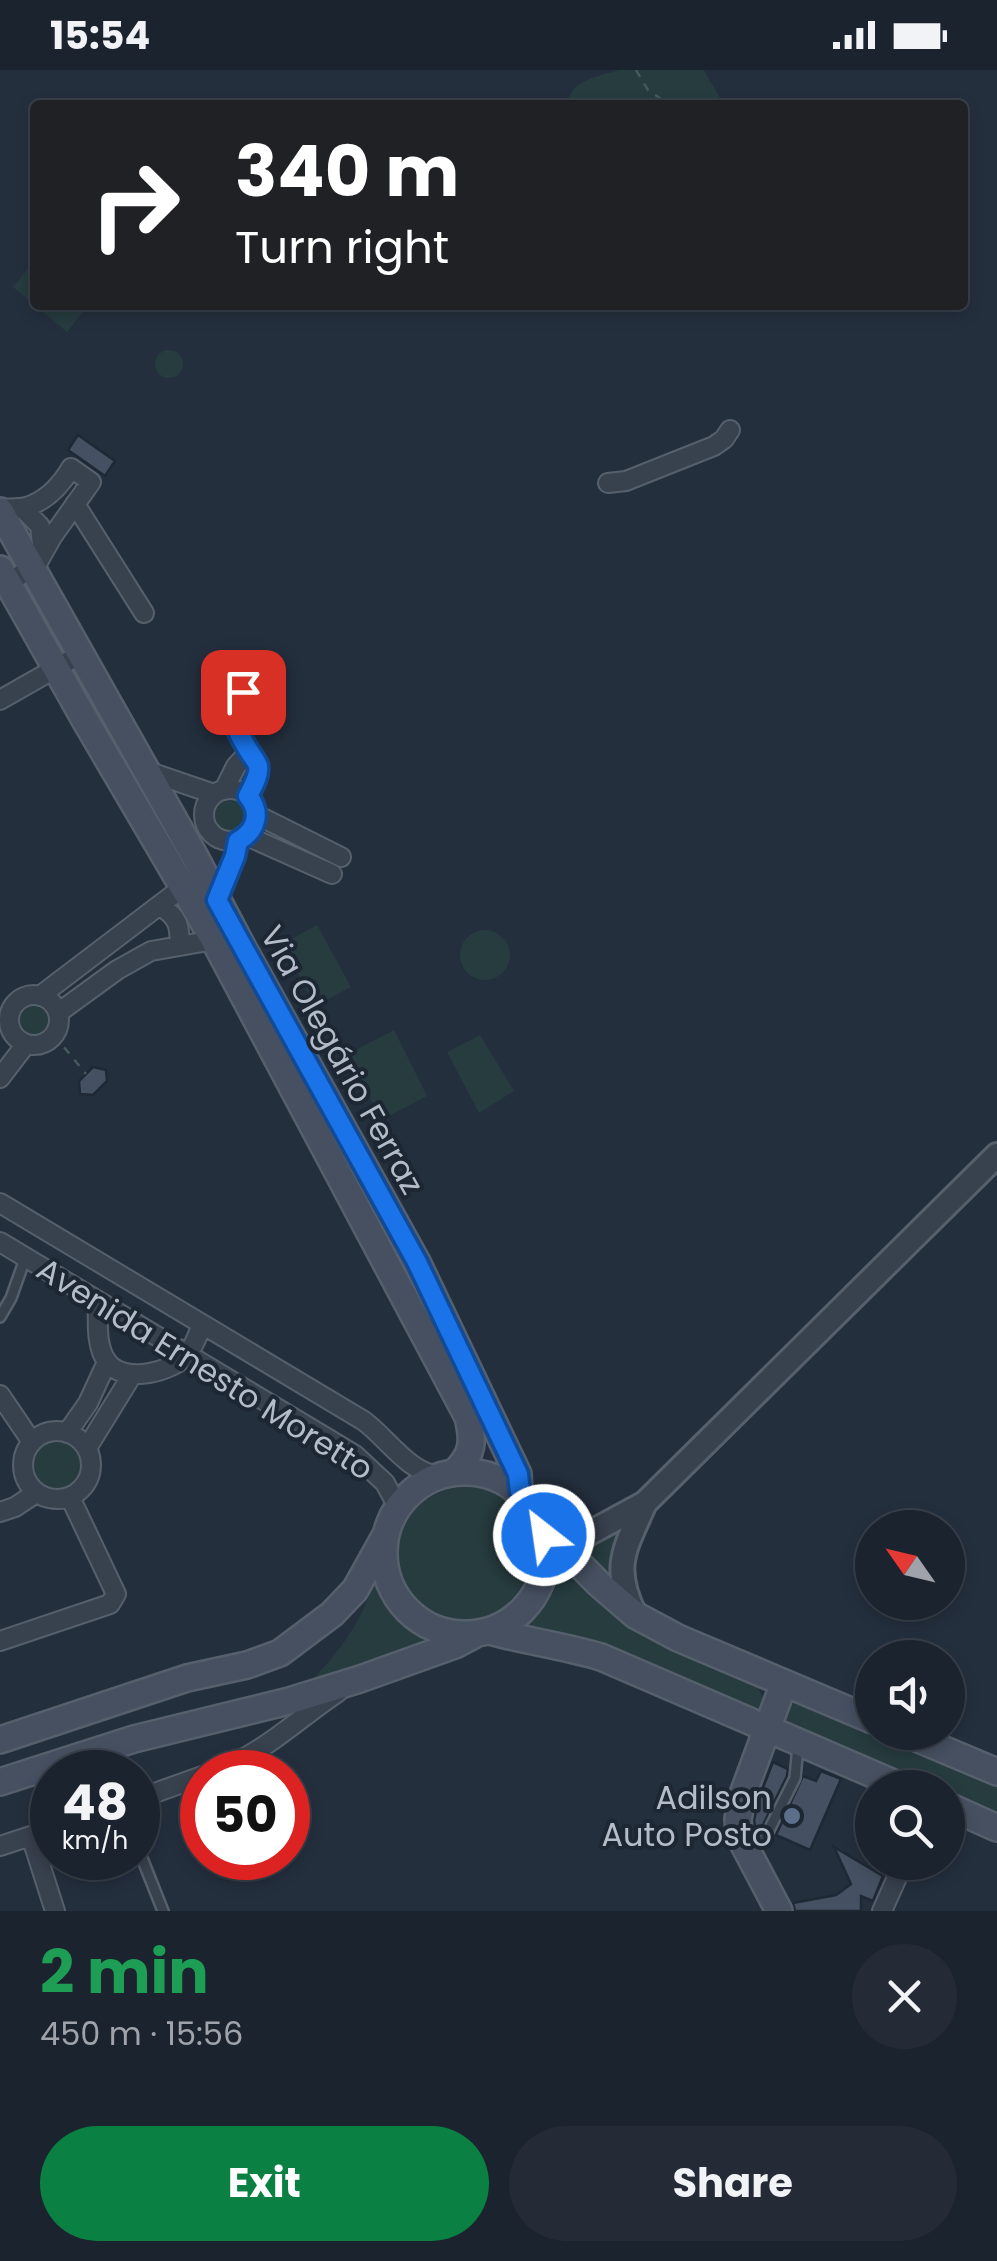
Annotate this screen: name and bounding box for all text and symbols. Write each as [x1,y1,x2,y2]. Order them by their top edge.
text: 15:54 [50,9,150,62]
text: 340 m [235,122,459,221]
icon: right [70,140,200,270]
text: Turn right [235,216,449,279]
pin [201,650,286,735]
icon: arrive [216,665,271,720]
street label: Via Olegário Ferraz [250,917,435,1202]
street label: Avenida Ernesto Moretto [28,1246,382,1491]
position arrow [492,1483,596,1587]
north arrow [855,1510,965,1620]
map controls [855,1510,965,1880]
button: sound [855,1640,965,1750]
speed limit sign: 50 [180,1750,310,1880]
text: 48 [62,1767,128,1838]
button: search [855,1770,965,1880]
place label: Adilson Auto Posto [601,1775,772,1857]
marker: Adilson Auto Posto [781,1805,803,1827]
text: km/h [62,1823,128,1858]
text: 2 min [40,1930,209,2014]
button: close [852,1944,957,2049]
text: 450 m · 15:56 [40,2011,243,2056]
button: Exit [40,2126,489,2241]
button: Share [509,2126,957,2241]

